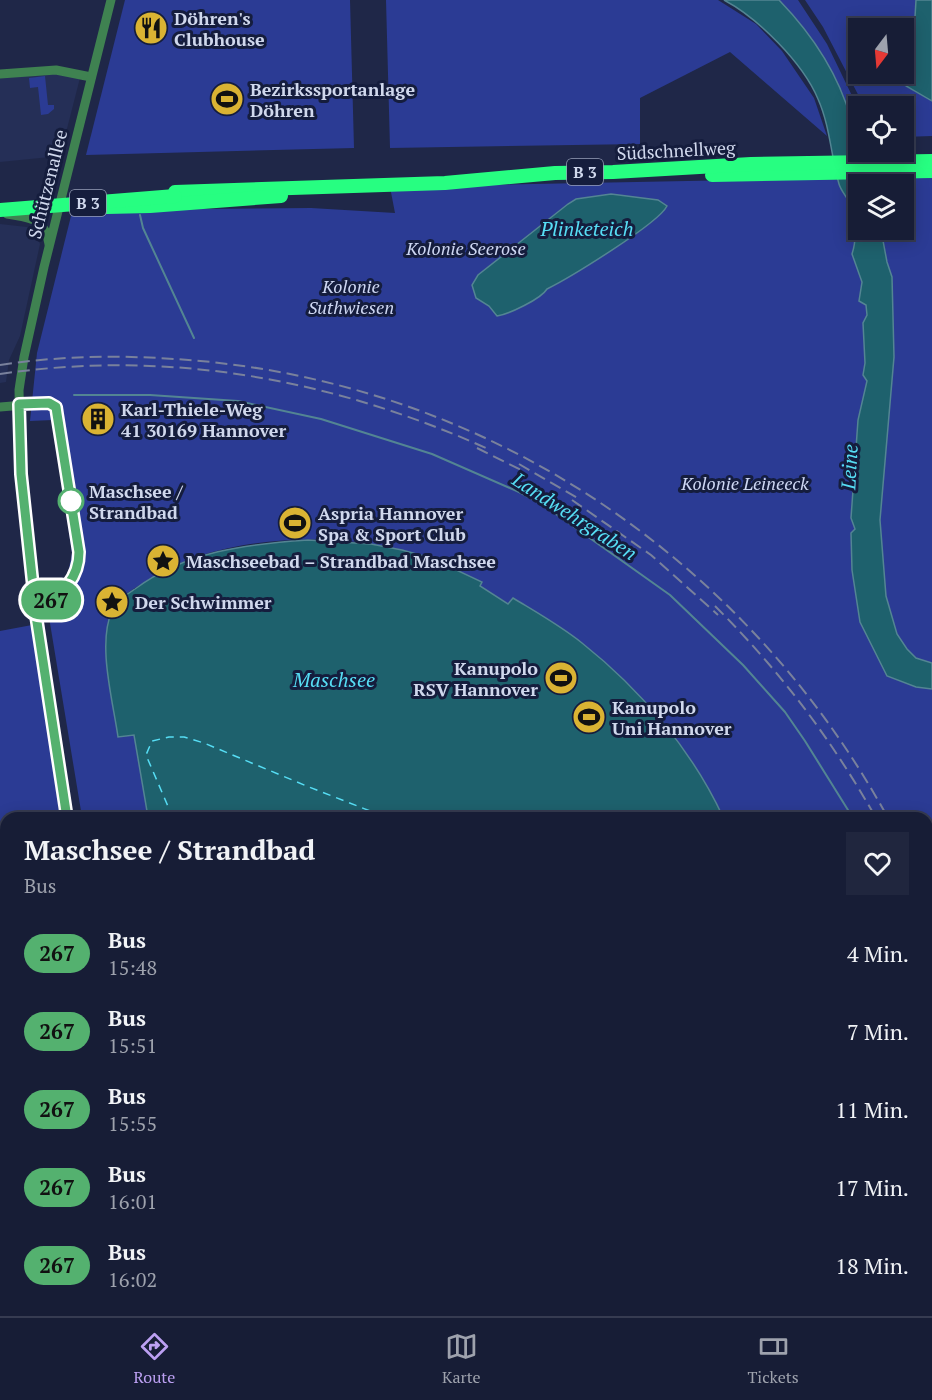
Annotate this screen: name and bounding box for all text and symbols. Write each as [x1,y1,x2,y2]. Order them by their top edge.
place label: Döhren's Clubhouse [174,6,265,51]
restaurant icon: Döhren's Clubhouse [133,10,169,46]
north arrow [848,18,914,84]
map controls [848,18,914,240]
place label: Bezirkssportanlage Döhren [250,77,415,122]
sports icon: Bezirkssportanlage Döhren [209,81,245,117]
button: locate [848,96,914,162]
street label: Schützenallee [22,127,72,241]
street label: Südschnellweg [616,135,736,165]
road number: B 3 [567,159,603,185]
button: layers [848,174,914,240]
road number: B 3 [70,190,106,216]
water label: Plinketeich [539,215,634,242]
park label: Kolonie Seerose [405,236,526,260]
park label: Kolonie Suthwiesen [308,274,394,319]
place label: Karl-Thiele-Weg 41 30169 Hannover [121,397,286,442]
building icon: Karl-Thiele-Weg 41 30169 Hannover [80,401,116,437]
water label: Leine [834,444,864,491]
water label: Landwehrgraben [507,465,642,566]
park label: Kolonie Leineeck [680,471,809,495]
place label: Maschsee / Strandbad [89,479,183,524]
marker: Maschsee / Strandbad [58,488,84,514]
place label: Aspria Hannover Spa & Sport Club [318,501,466,546]
sports icon: Aspria Hannover Spa & Sport Club [277,505,313,541]
place icon: Maschseebad – Strandbad Maschsee [145,543,181,579]
place label: Maschseebad – Strandbad Maschsee [186,549,496,573]
line badge: 267 [16,580,86,620]
place icon: Der Schwimmer [94,584,130,620]
text: 267 [33,586,69,614]
place label: Der Schwimmer [135,590,272,614]
place label: Kanupolo RSV Hannover [413,656,538,701]
sports icon: Kanupolo RSV Hannover [543,660,579,696]
water label: Maschsee [292,666,375,693]
place label: Kanupolo Uni Hannover [612,695,732,740]
sports icon: Kanupolo Uni Hannover [571,699,607,735]
text: Maschsee / Strandbad [24,831,315,868]
button: heart [846,832,909,895]
text: Bus [24,872,56,899]
text: Bus [108,925,146,954]
text: 267 [39,939,75,967]
text: 4 Min. [847,939,909,968]
text: 15:48 [108,954,157,981]
text: Bus [108,1003,146,1032]
text: 267 [39,1017,75,1045]
text: 7 Min. [847,1017,909,1046]
text: 15:51 [108,1032,157,1059]
text: Bus [108,1081,146,1110]
text: 267 [39,1095,75,1123]
text: 11 Min. [835,1095,909,1124]
text: 15:55 [108,1110,157,1137]
text: Bus [108,1159,146,1188]
text: 267 [39,1173,75,1201]
text: 17 Min. [835,1173,909,1202]
text: 16:01 [108,1188,157,1215]
text: Bus [108,1237,146,1266]
text: 267 [39,1251,75,1279]
text: 18 Min. [835,1251,909,1280]
text: 16:02 [108,1266,157,1293]
tab: Route [133,1330,175,1388]
tab: Karte [442,1330,481,1388]
tab: Tickets [747,1330,799,1388]

